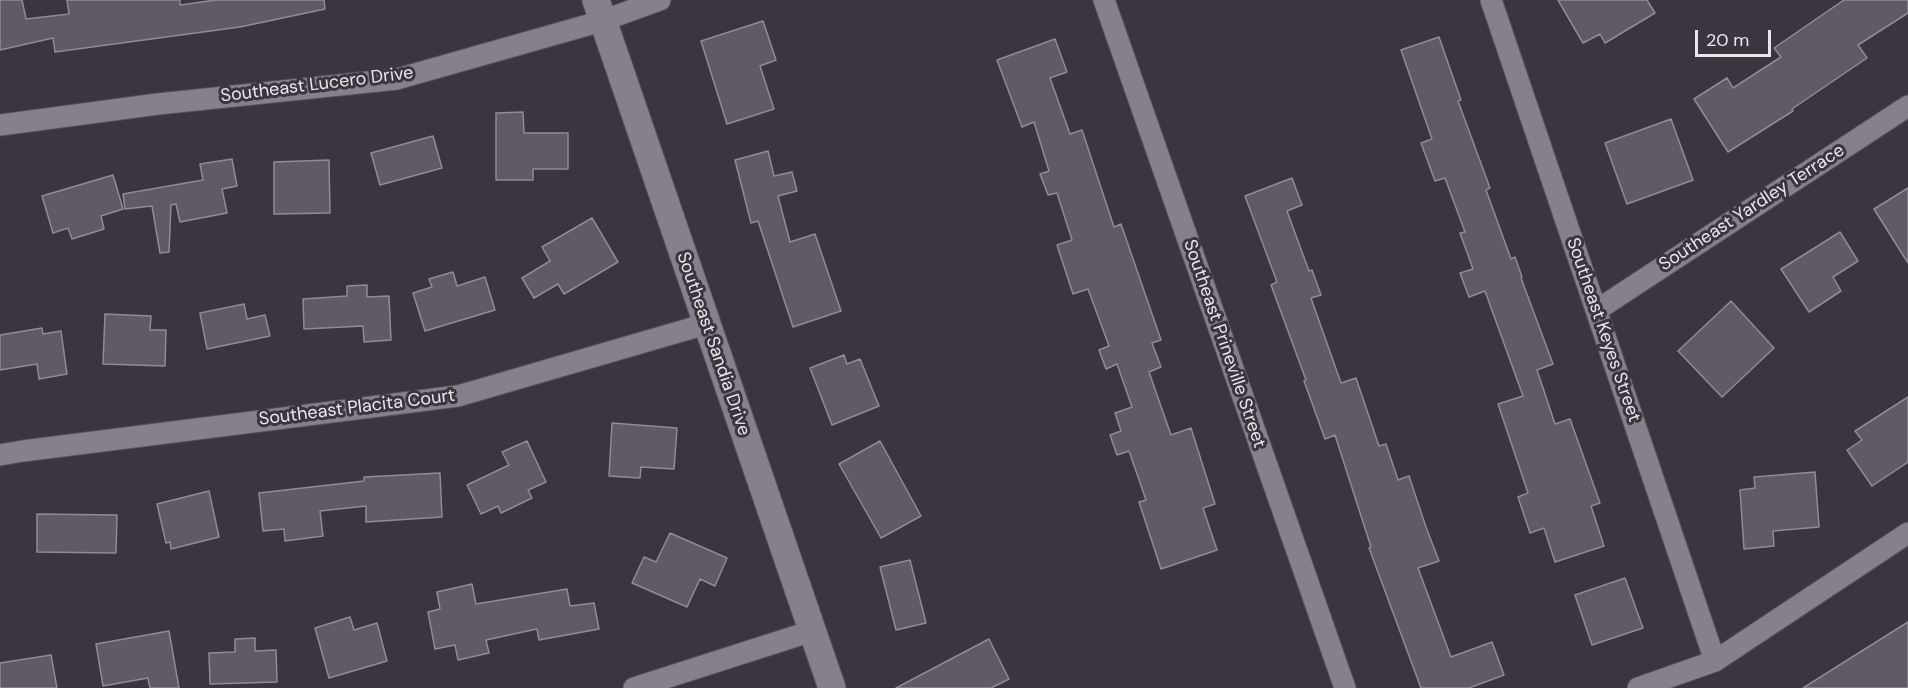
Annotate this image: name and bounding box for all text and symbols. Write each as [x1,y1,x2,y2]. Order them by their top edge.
scale bar [1698,18,1774,56]
text: 20 m [1706,28,1749,52]
street label: Southeast Lucero Drive [219,62,415,108]
street label: Southeast Yardley Terrace [1655,140,1849,276]
street label: Southeast Keyes Street [1561,235,1645,425]
street label: Southeast Prineville Street [1178,237,1270,451]
street label: Southeast Sandia Drive [671,249,755,439]
street label: Southeast Placita Court [258,385,456,431]

